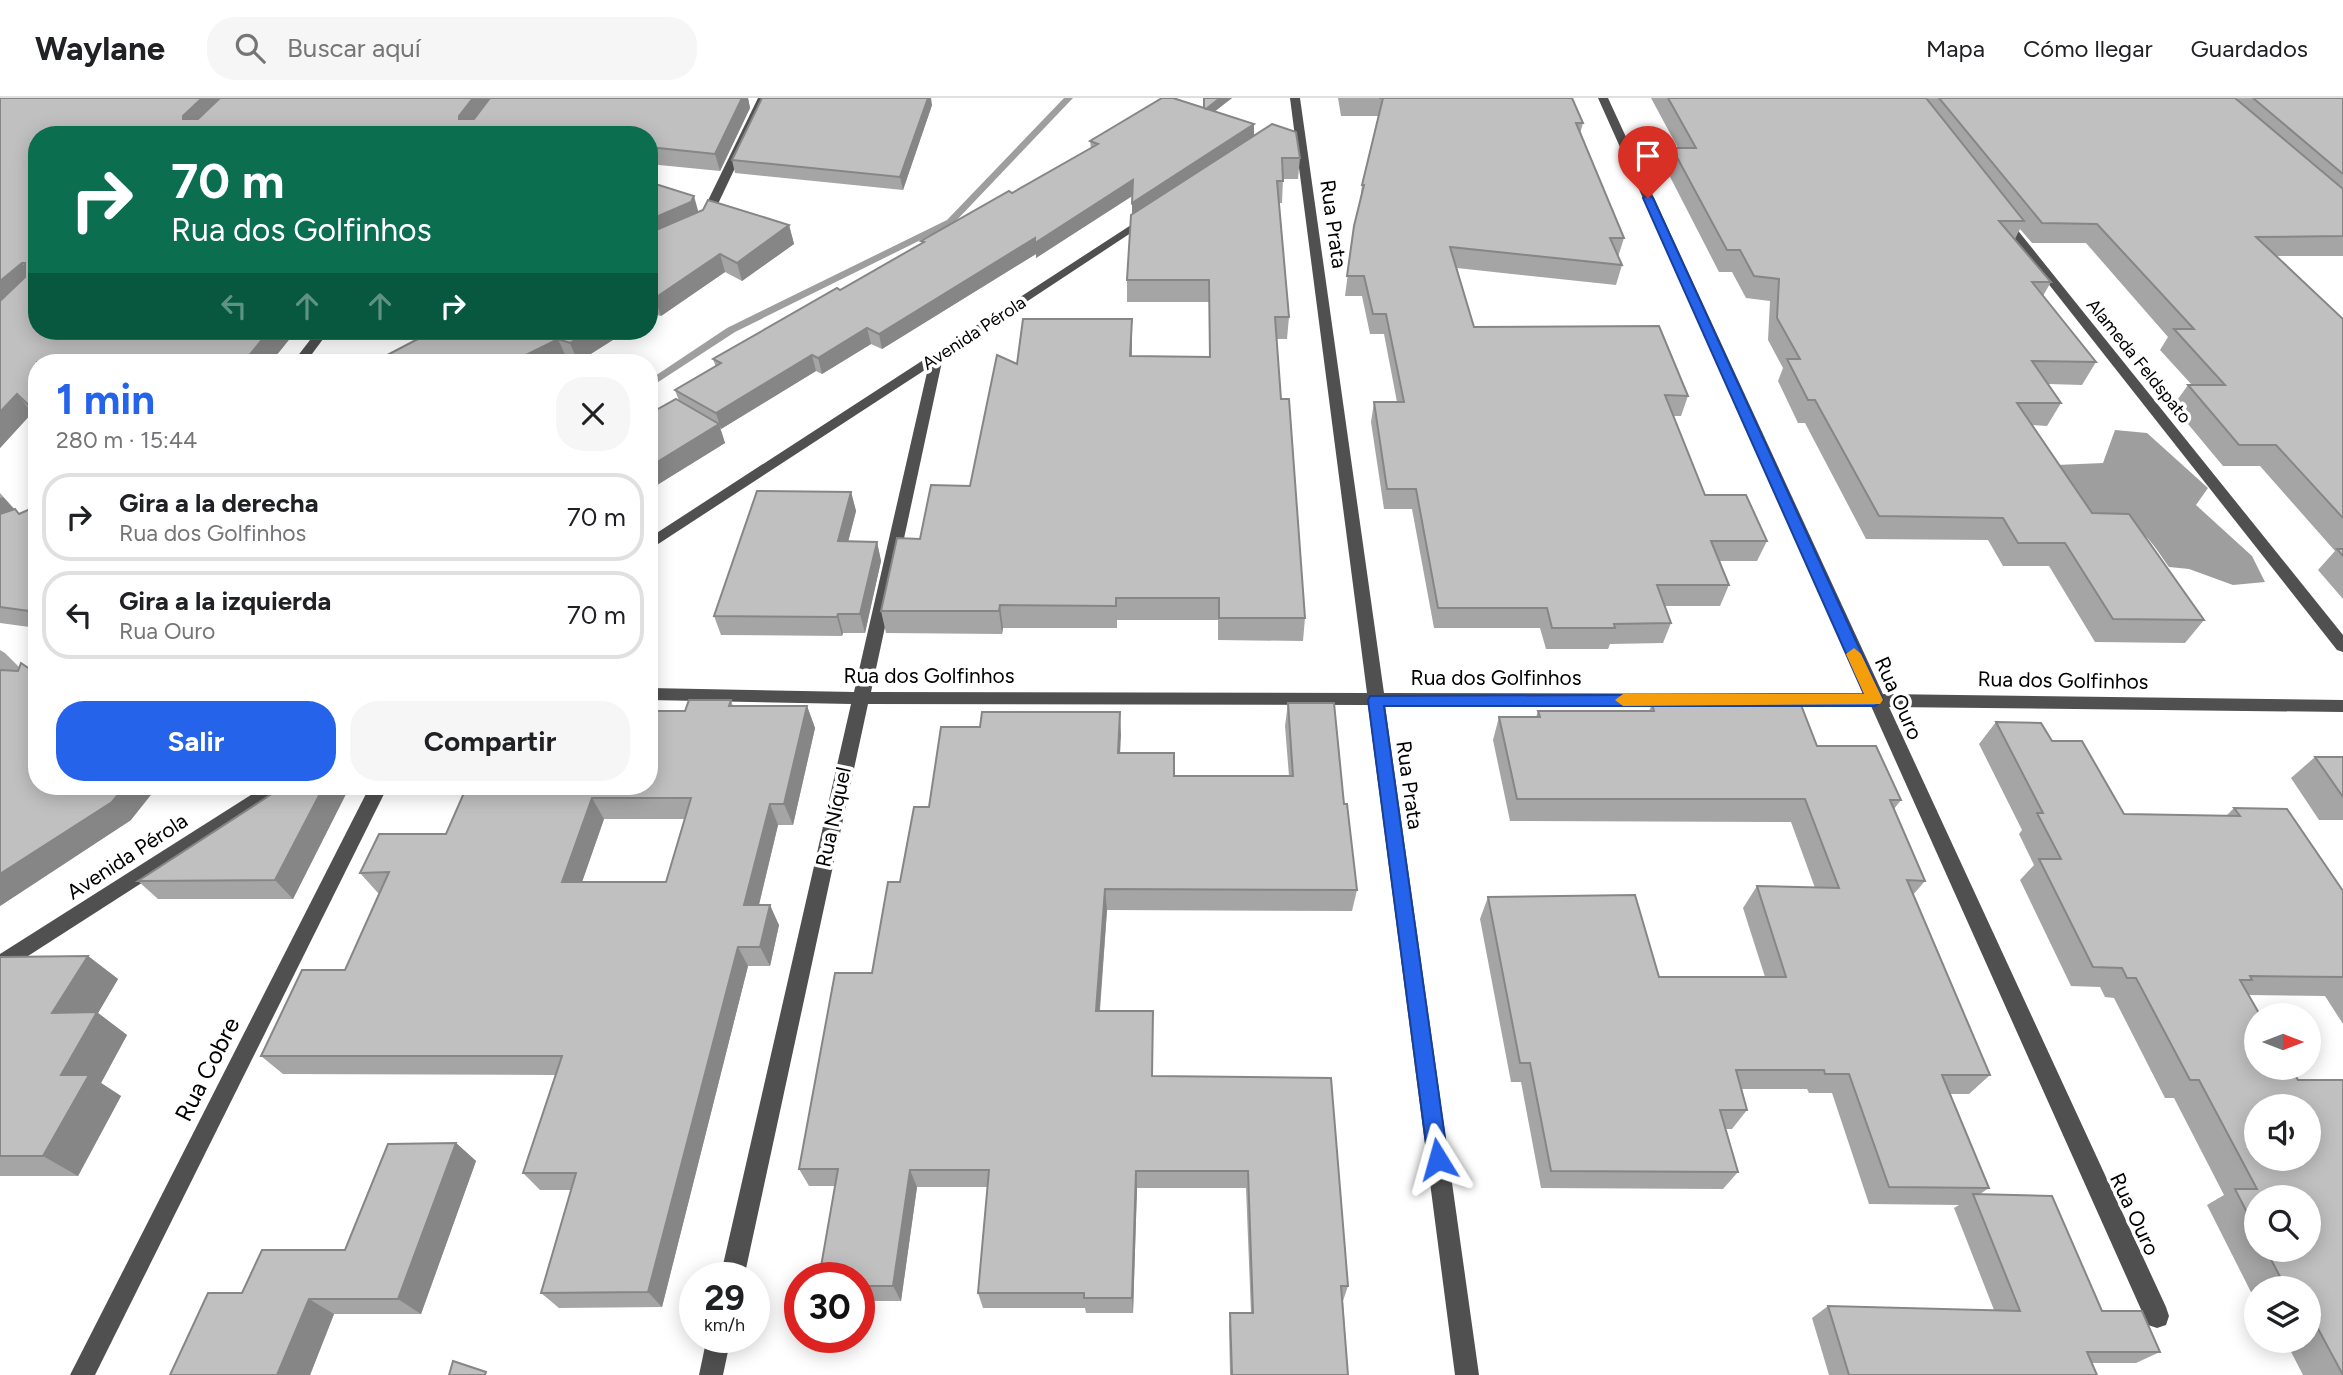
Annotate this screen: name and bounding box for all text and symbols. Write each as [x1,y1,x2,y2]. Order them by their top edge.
search box [207,17,697,80]
text: Waylane [35,29,165,68]
icon: search [231,29,269,67]
text: Buscar aquí [287,32,421,64]
text: Mapa [1926,34,1985,63]
text: Cómo llegar [2023,34,2153,63]
text: Guardados [2191,34,2308,63]
pin [1618,126,1678,198]
icon: arrive [1629,137,1667,175]
text: 70 m [171,151,284,210]
icon: right [56,154,147,245]
street label: Rua Prata [1315,178,1353,270]
text: Rua dos Golfinhos [171,211,432,249]
icon: left [215,287,253,325]
icon: ahead [288,287,326,325]
icon: ahead [361,287,399,325]
icon: right [434,287,472,325]
street label: Avenida Pérola [918,291,1030,375]
street label: Alameda Feldspato [2082,294,2196,428]
text: 1 min [56,374,155,425]
button: close [556,377,630,451]
text: 280 m · 15:44 [56,426,197,454]
text: Gira a la derecha [119,487,319,519]
icon: right [60,498,98,536]
text: 70 m [567,501,626,533]
text: Rua dos Golfinhos [119,519,306,547]
text: Gira a la izquierda [119,585,331,617]
icon: left [60,596,98,634]
text: 70 m [567,599,626,631]
text: Rua Ouro [119,617,215,645]
street label: Rua Ouro [1870,653,1928,743]
street label: Rua dos Golfinhos [843,663,1015,688]
street label: Rua dos Golfinhos [1410,665,1582,690]
street label: Rua dos Golfinhos [1977,666,2149,694]
button: Salir [56,701,336,781]
button: Compartir [350,701,630,781]
street label: Rua Prata [1391,739,1429,831]
street label: Rua Níquel [810,765,856,869]
street label: Avenida Pérola [62,808,192,904]
north arrow [2244,1003,2320,1080]
map controls [2244,1003,2321,1353]
street label: Rua Cobre [168,1012,246,1126]
button: sound [2244,1094,2321,1171]
position arrow [1401,1122,1475,1196]
street label: Rua Ouro [2105,1169,2165,1259]
button: search [2244,1185,2321,1262]
speed limit sign: 30 [784,1262,875,1353]
button: layers [2244,1276,2321,1353]
text: 29 [704,1277,745,1319]
text: km/h [704,1314,745,1336]

